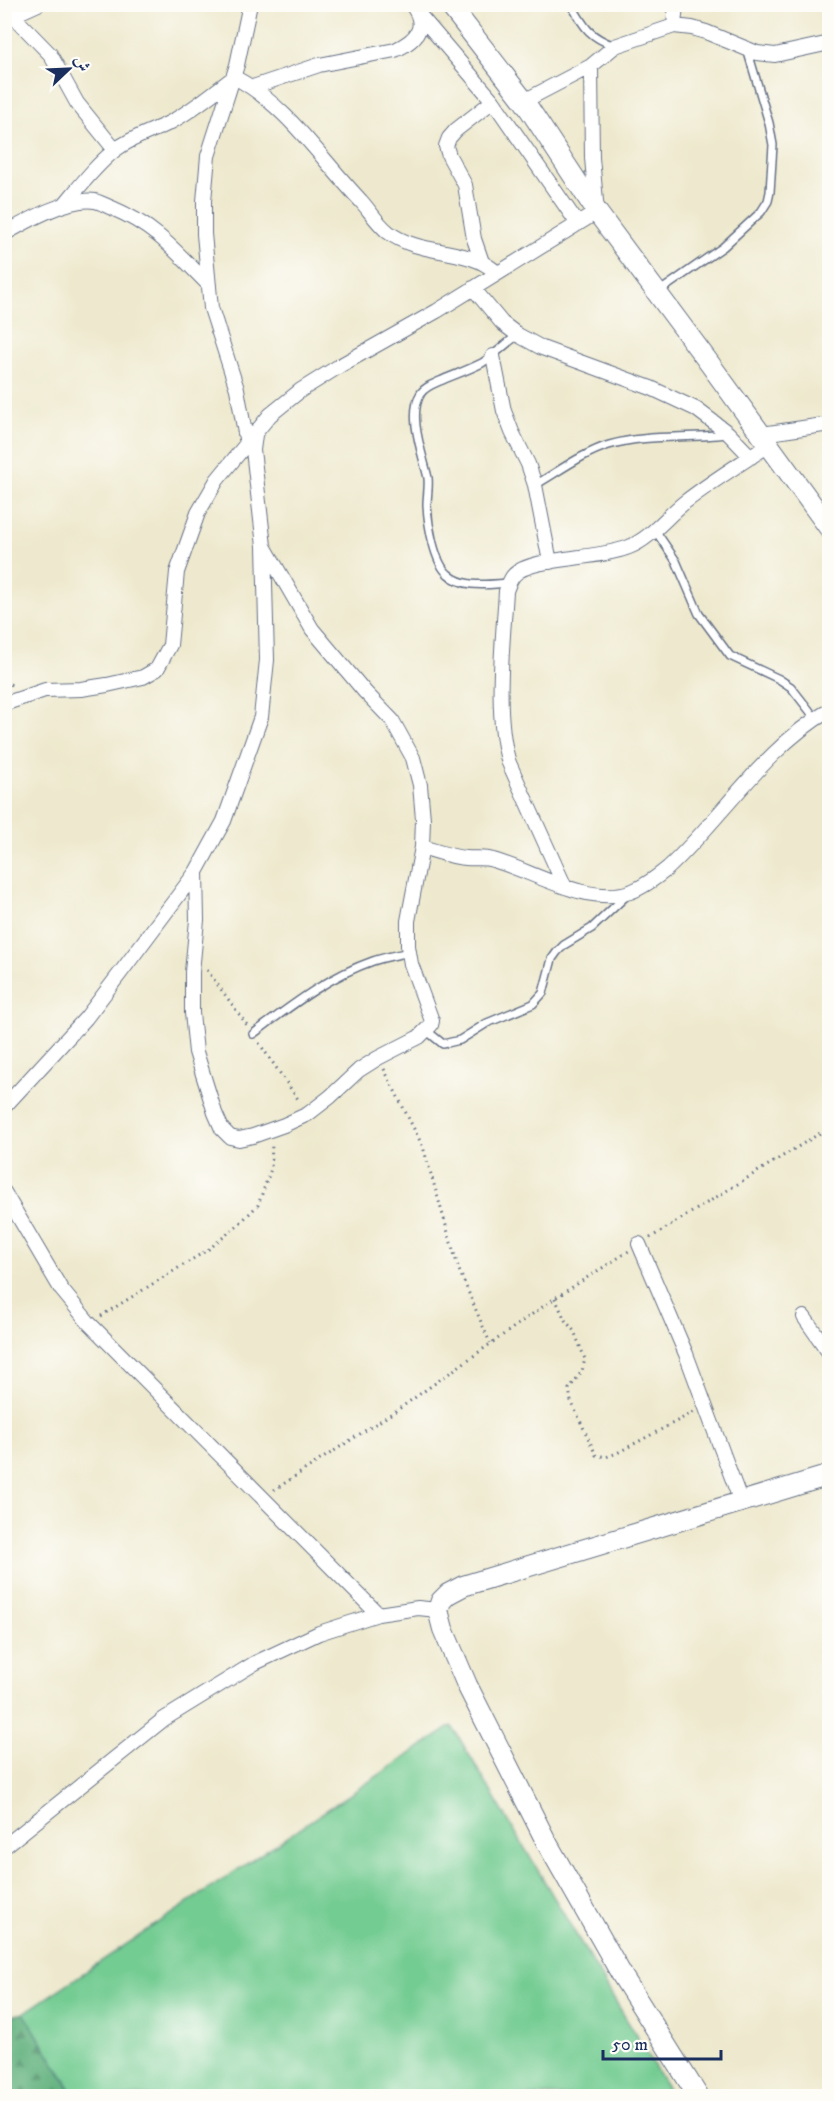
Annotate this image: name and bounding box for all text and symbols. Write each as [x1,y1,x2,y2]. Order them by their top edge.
north arrow [39,39,99,99]
text: ش [70,52,94,75]
scale bar [603,2023,722,2061]
text: 50 m [612,2034,648,2056]

